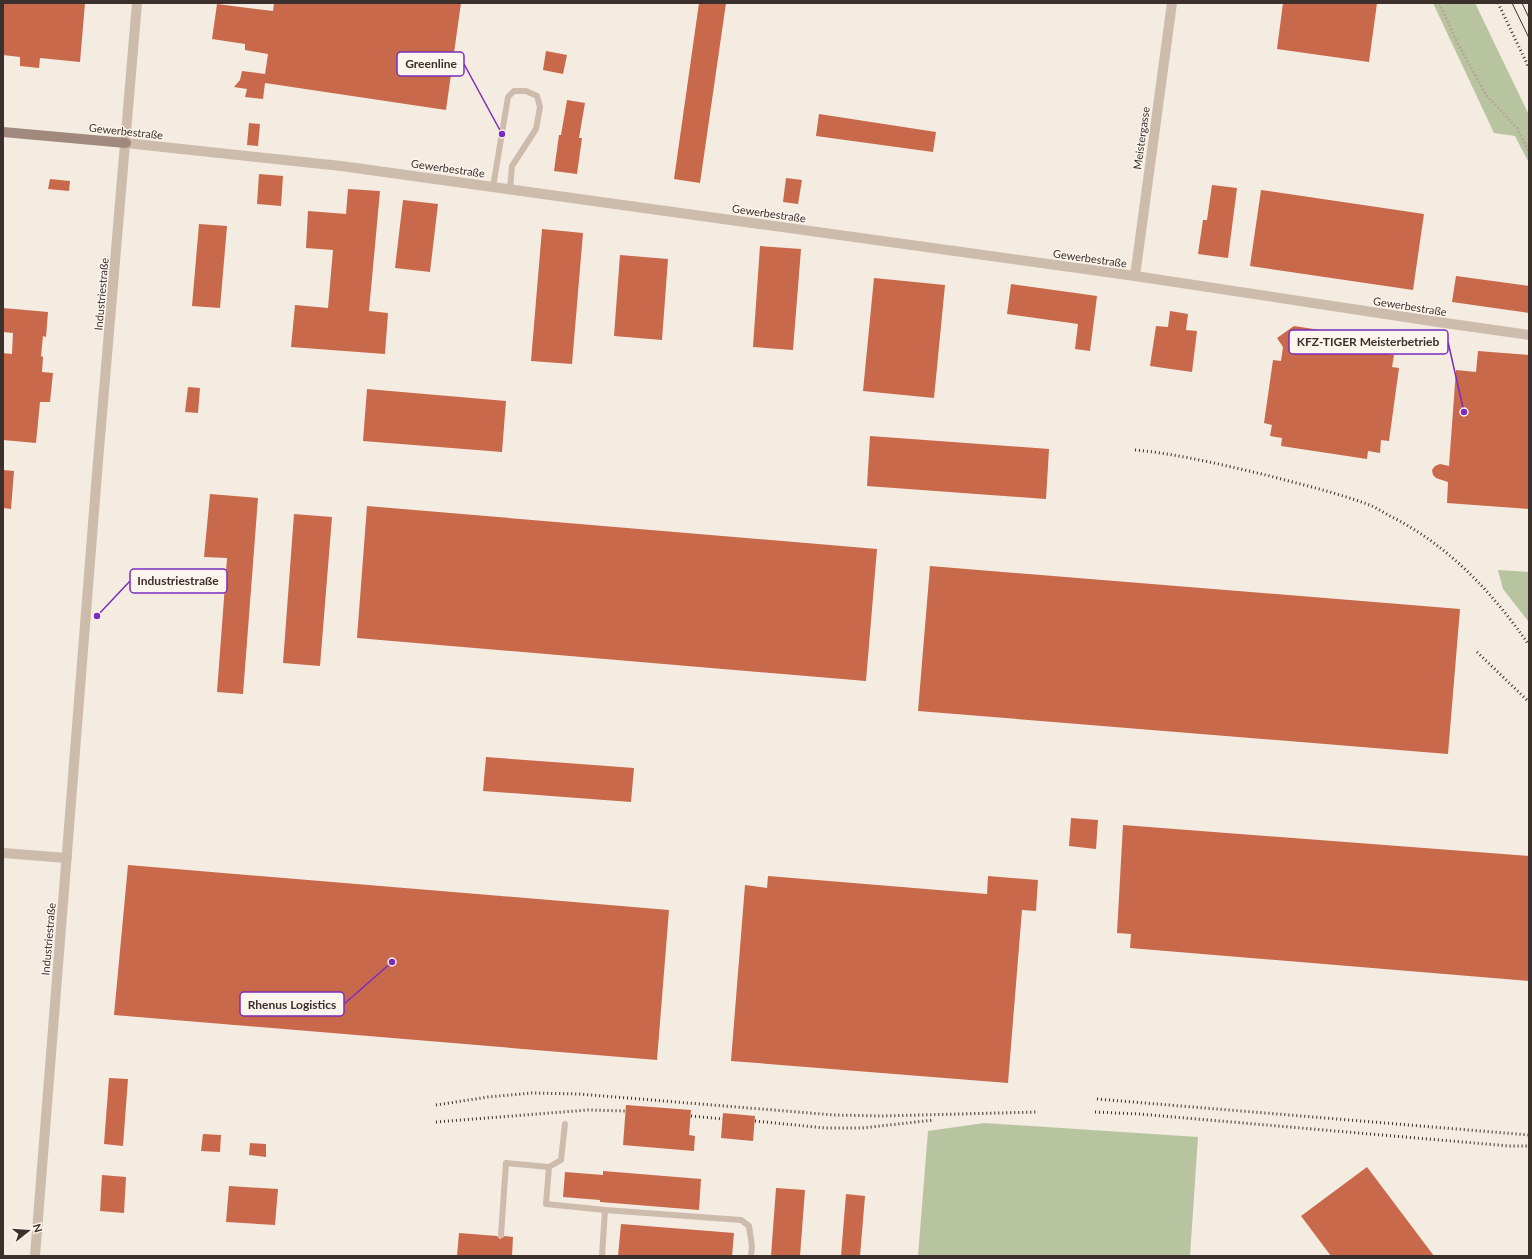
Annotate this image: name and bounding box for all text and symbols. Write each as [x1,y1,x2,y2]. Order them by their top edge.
callout: Greenline [397,52,464,76]
text: Greenline [405,56,457,71]
street label: Meistergasse [1130,106,1152,170]
street label: Gewerbestraße [88,121,164,141]
street label: Gewerbestraße [410,156,486,180]
street label: Gewerbestraße [731,201,807,225]
street label: Gewerbestraße [1052,246,1128,270]
street label: Industriestraße [91,257,111,331]
street label: Gewerbestraße [1372,294,1448,318]
callout: KFZ-TIGER Meisterbetrieb [1289,330,1448,354]
text: KFZ-TIGER Meisterbetrieb [1297,334,1439,349]
callout: Industriestraße [130,569,227,593]
text: Industriestraße [137,573,219,588]
street label: Industriestraße [38,902,58,976]
callout: Rhenus Logistics [240,992,344,1016]
text: Rhenus Logistics [248,997,336,1012]
north arrow [8,1211,48,1251]
text: N [31,1222,45,1234]

